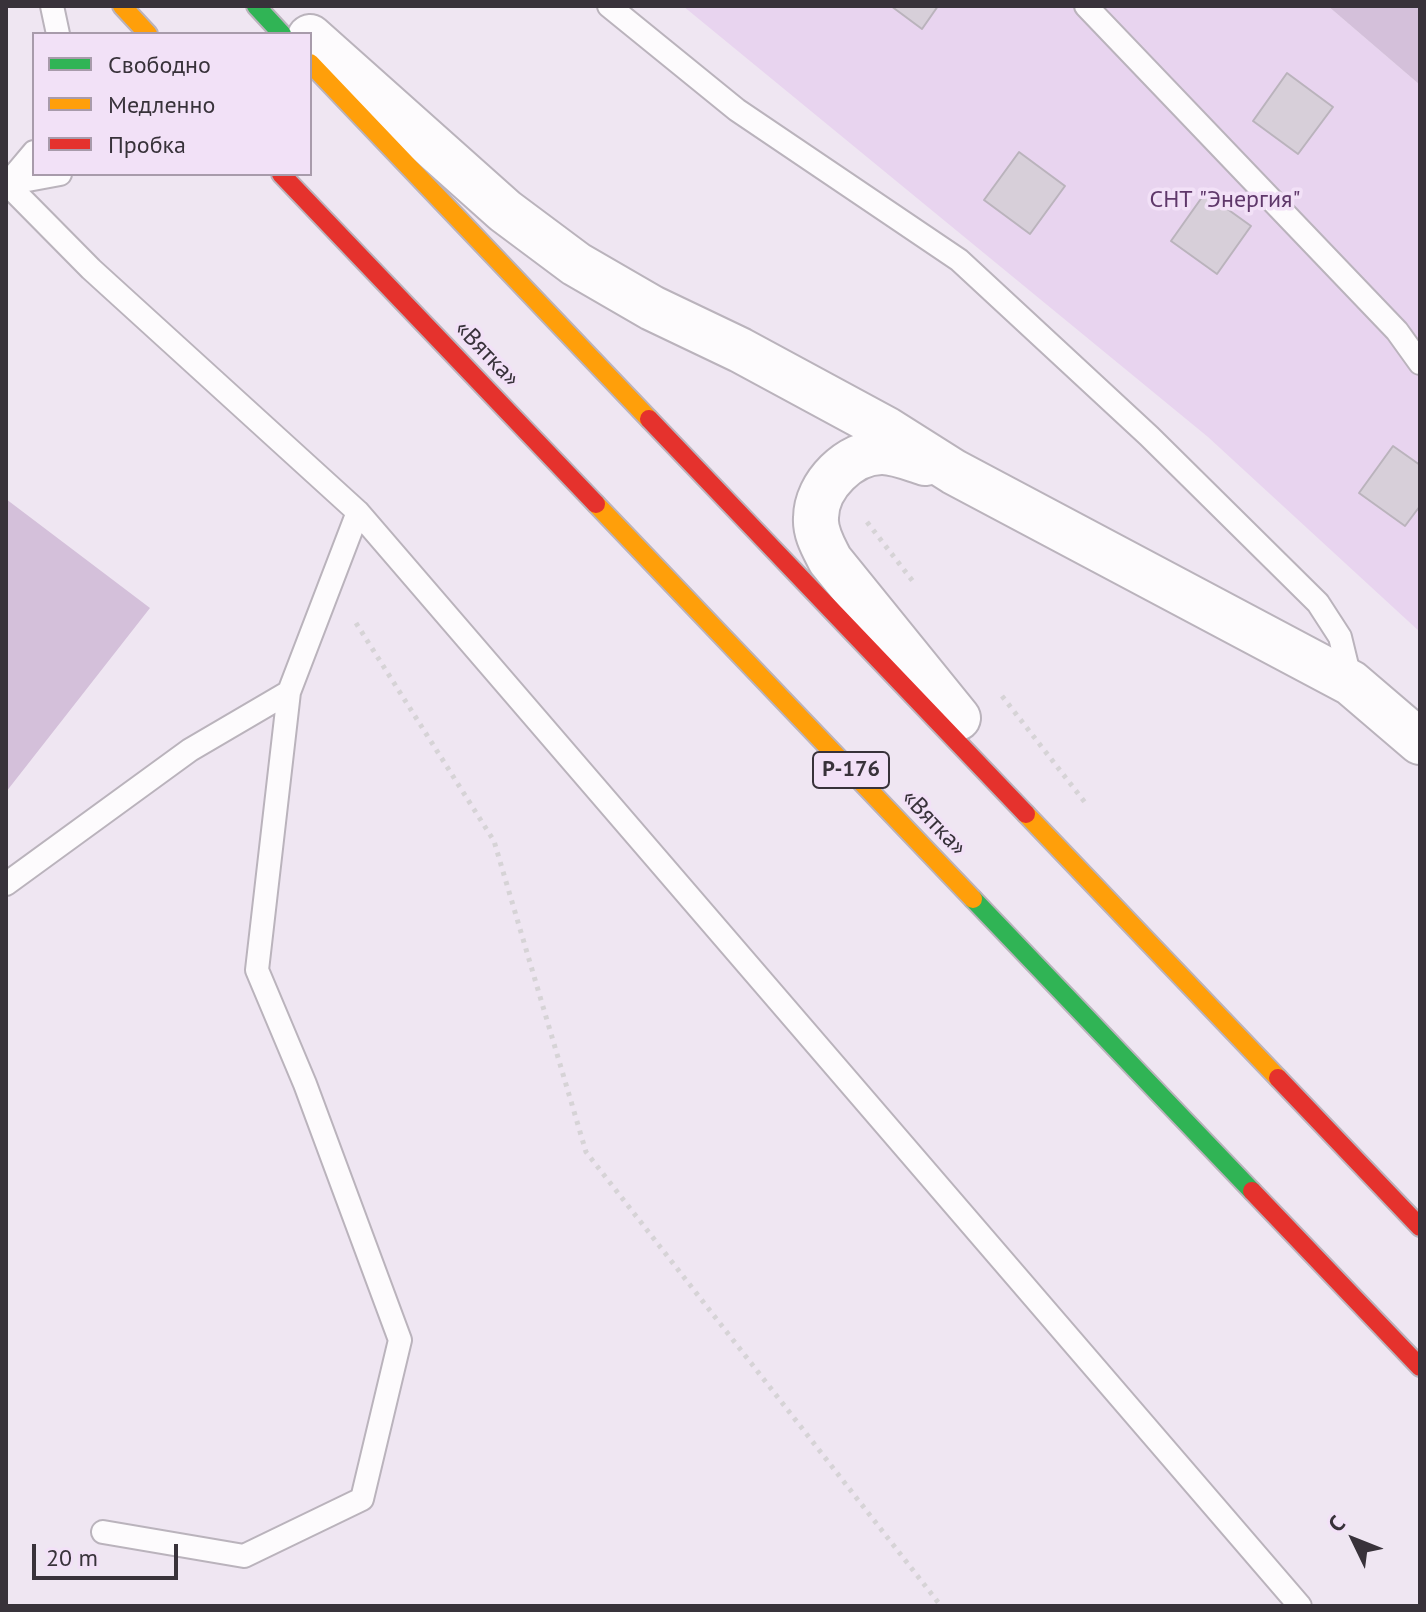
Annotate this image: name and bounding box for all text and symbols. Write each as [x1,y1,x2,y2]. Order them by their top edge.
legend [32,32,312,176]
text: Свободно [108,49,211,80]
text: Медленно [108,89,215,120]
text: Пробка [108,129,186,160]
park label: СНТ "Энергия" [1150,186,1300,214]
street label: «Вятка» [448,315,526,393]
road number: Р-176 [813,752,889,788]
street label: «Вятка» [895,784,973,862]
north arrow [1314,1500,1394,1580]
text: С [1322,1510,1351,1538]
scale bar [36,1528,182,1578]
text: 20 m [46,1542,98,1573]

